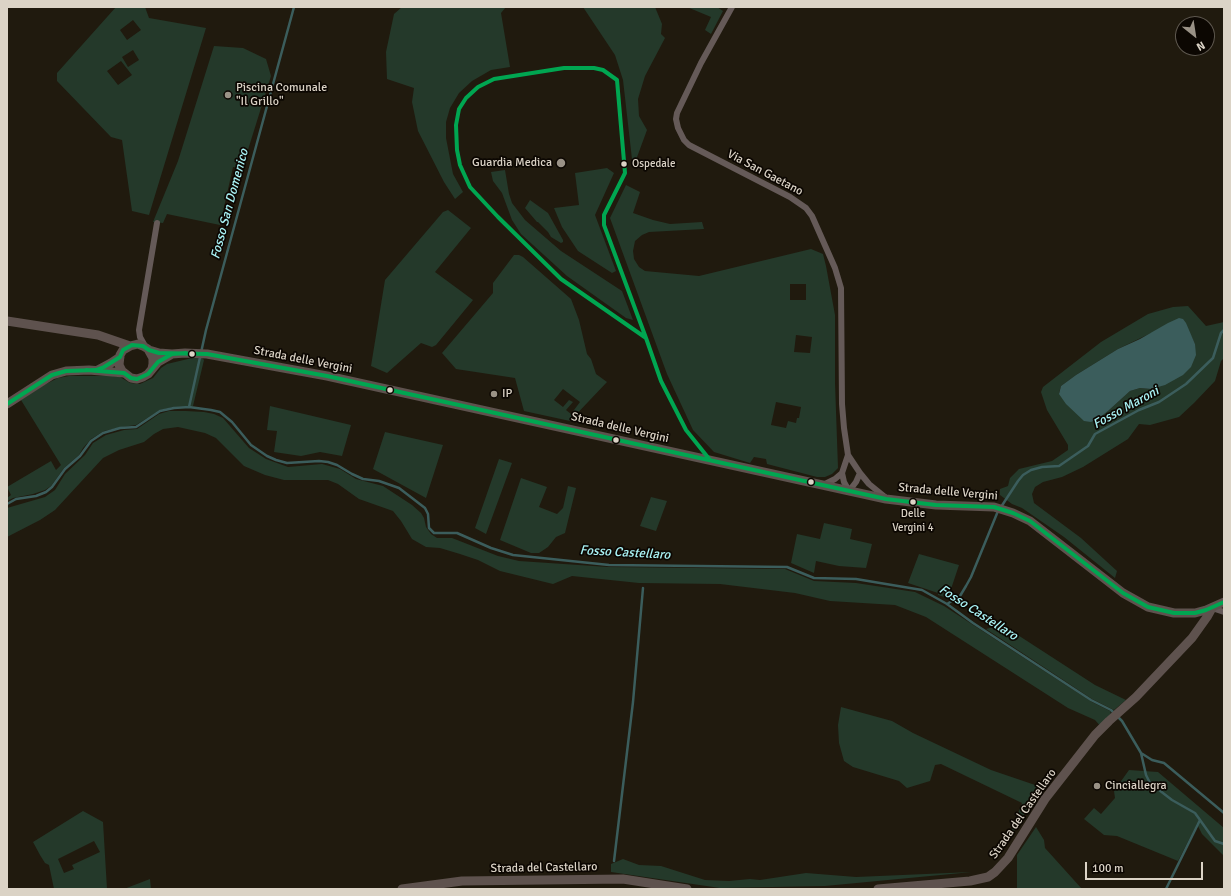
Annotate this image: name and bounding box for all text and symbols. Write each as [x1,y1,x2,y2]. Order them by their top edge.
north arrow [1175,16,1215,56]
text: N [1194,38,1207,54]
place label: Piscina Comunale "Il Grillo" [236,81,327,109]
marker: Piscina Comunale "Il Grillo" [223,90,233,100]
water label: Fosso San Domenico [208,147,252,261]
street label: Via San Gaetano [725,147,805,199]
place label: Guardia Medica [472,156,552,170]
marker: Guardia Medica [555,157,567,169]
place label: Ospedale [632,157,675,171]
marker: Ospedale [619,159,629,169]
street label: Strada delle Vergini [253,343,353,377]
unlabelled marker [187,349,197,359]
water label: Fosso Maroni [1090,383,1162,433]
unlabelled marker [385,385,395,395]
place label: IP [502,387,512,401]
marker: IP [489,389,499,399]
street label: Strada delle Vergini [570,410,670,446]
unlabelled marker [611,435,621,445]
unlabelled marker [806,477,816,487]
street label: Strada delle Vergini [898,480,998,504]
marker: Delle Vergini 4 [908,497,918,507]
place label: Delle Vergini 4 [892,507,934,533]
water label: Fosso Castellaro [579,543,671,563]
water label: Fosso Castellaro [936,582,1020,644]
street label: Strada del Castellaro [986,766,1060,862]
place label: Cinciallegra [1105,779,1167,793]
marker: Cinciallegra [1092,781,1102,791]
scale bar [1087,854,1205,880]
street label: Strada del Castellaro [490,860,598,876]
text: 100 m [1092,861,1124,876]

